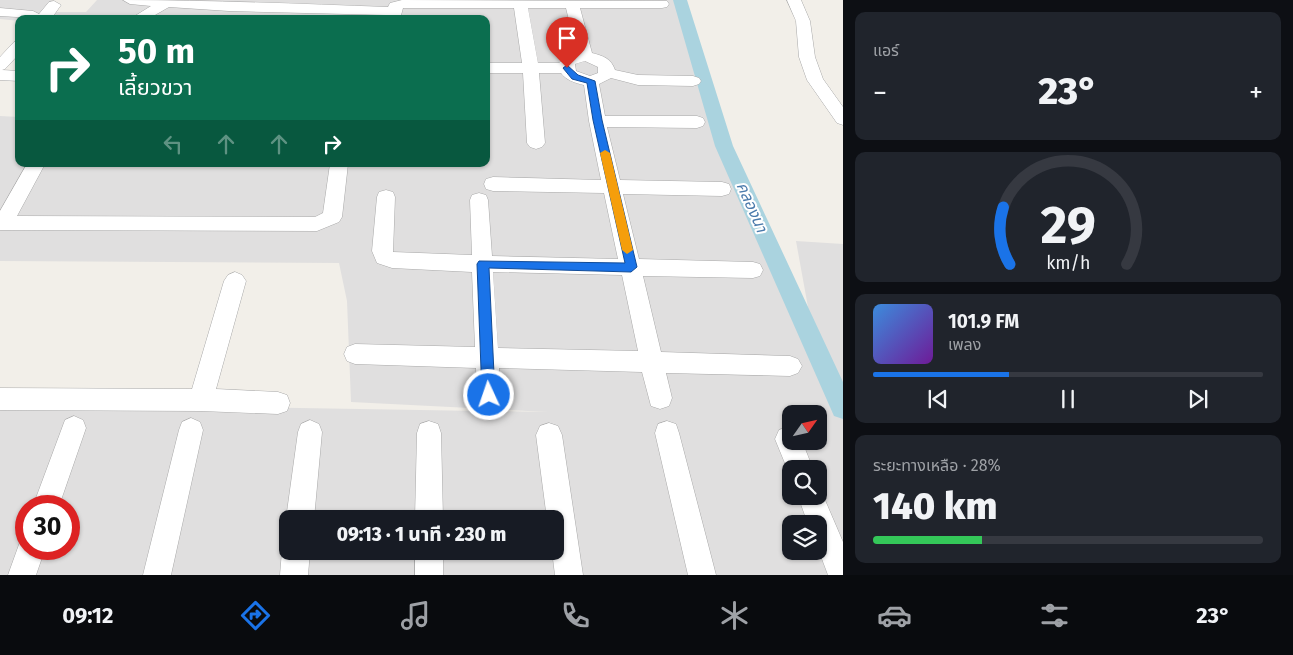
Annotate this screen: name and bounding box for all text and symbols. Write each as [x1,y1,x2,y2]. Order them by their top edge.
pin [546,17,588,68]
icon: arrive [553,24,581,52]
text: 50 m [118,30,195,72]
icon: right [35,35,100,100]
text: แอร์ [873,41,899,60]
text: 23° [1038,68,1098,114]
text: เลี้ยวขวา [118,74,193,101]
text: − [873,76,887,109]
text: + [1249,76,1263,109]
icon: left [159,130,187,158]
icon: ahead [212,130,240,158]
icon: ahead [265,130,293,158]
icon: right [318,130,346,158]
water label: คลองนา [733,179,772,236]
text: 29 [1040,194,1096,257]
text: km/h [1046,252,1090,274]
text: 101.9 FM [948,310,1019,333]
text: เพลง [948,335,981,354]
position arrow [462,368,514,420]
icon: previous [924,385,952,413]
icon: pause [1054,385,1082,413]
icon: next [1184,385,1212,413]
north arrow [782,405,828,450]
map controls [782,405,827,560]
text: ระยะทางเหลือ · 28% [873,456,1001,475]
button: search [782,460,827,505]
text: 140 km [873,483,997,529]
speed limit sign: 30 [15,495,80,560]
button: layers [782,515,827,560]
text: 09:13 · 1 นาที · 230 m [337,523,506,546]
icon: directions [238,598,273,633]
icon: music [398,598,433,633]
icon: phone [558,598,593,633]
icon: climate [717,598,752,633]
icon: car [877,598,912,633]
icon: filters [1037,598,1072,633]
text: 09:12 [62,602,113,629]
text: 23° [1196,602,1231,629]

